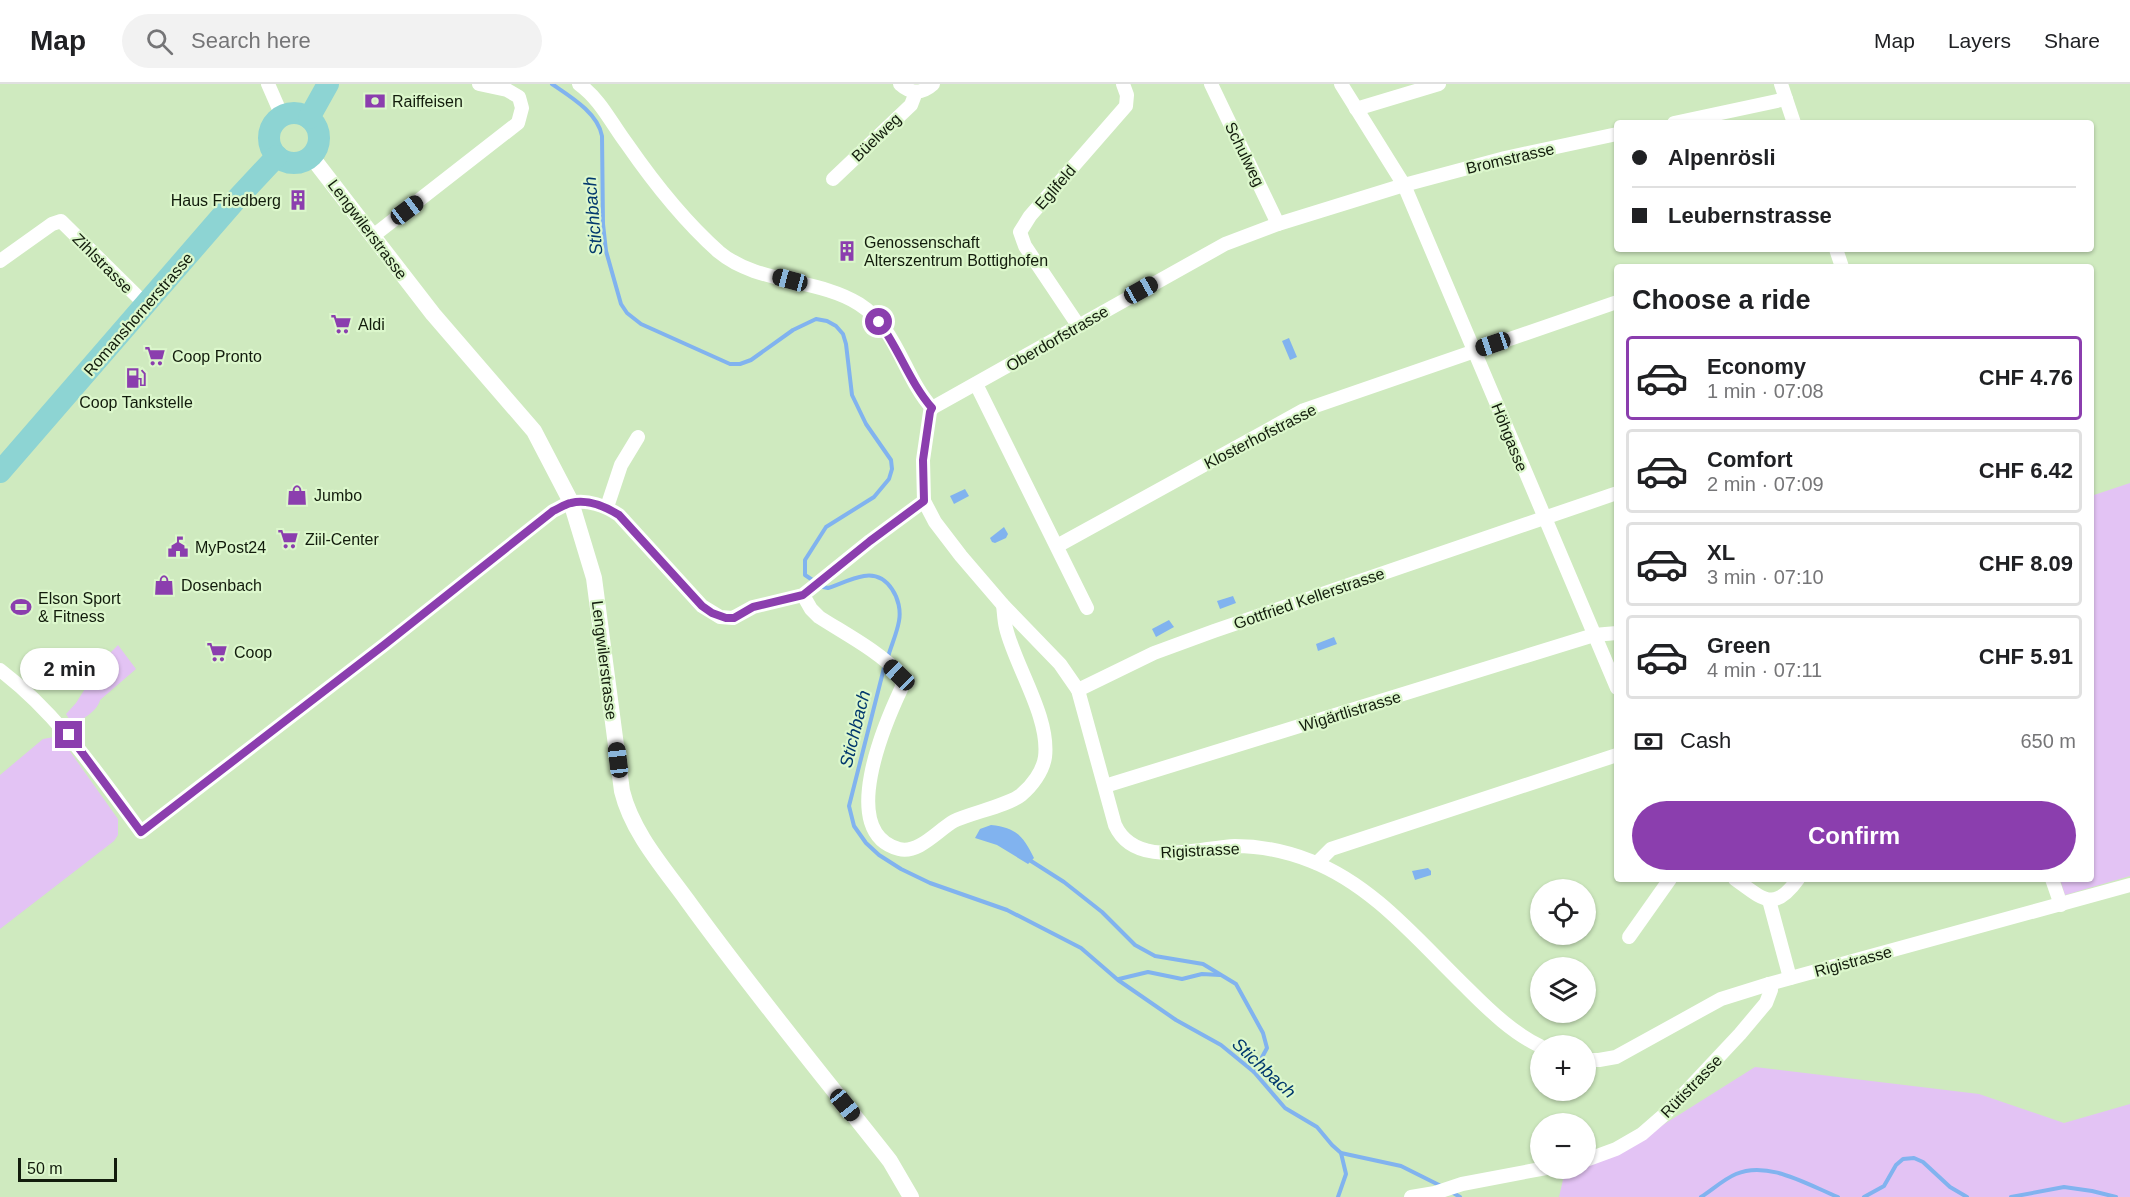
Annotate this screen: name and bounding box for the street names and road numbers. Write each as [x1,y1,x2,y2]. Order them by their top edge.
street label: Büelweg [848,110,904,165]
street label: Schulweg [1222,119,1267,189]
street label: Bromstrasse [1464,140,1556,177]
street label: Eglifeld [1032,162,1079,213]
street label: Lengwilerstrasse [325,176,411,282]
street label: Zihlstrasse [69,230,136,297]
street label: Romanshornerstrasse [80,249,196,379]
street label: Oberdorfstrasse [1003,302,1111,374]
street label: Klosterhofstrasse [1201,401,1319,472]
street label: Höhgasse [1488,401,1531,474]
street label: Gottfried Kellerstrasse [1232,565,1387,632]
street label: Lengwilerstrasse [589,599,620,721]
street label: Wigärtlistrasse [1297,688,1403,735]
street label: Rigistrasse [1160,840,1240,861]
street label: Rigistrasse [1813,943,1894,980]
street label: Rütistrasse [1657,1052,1725,1121]

